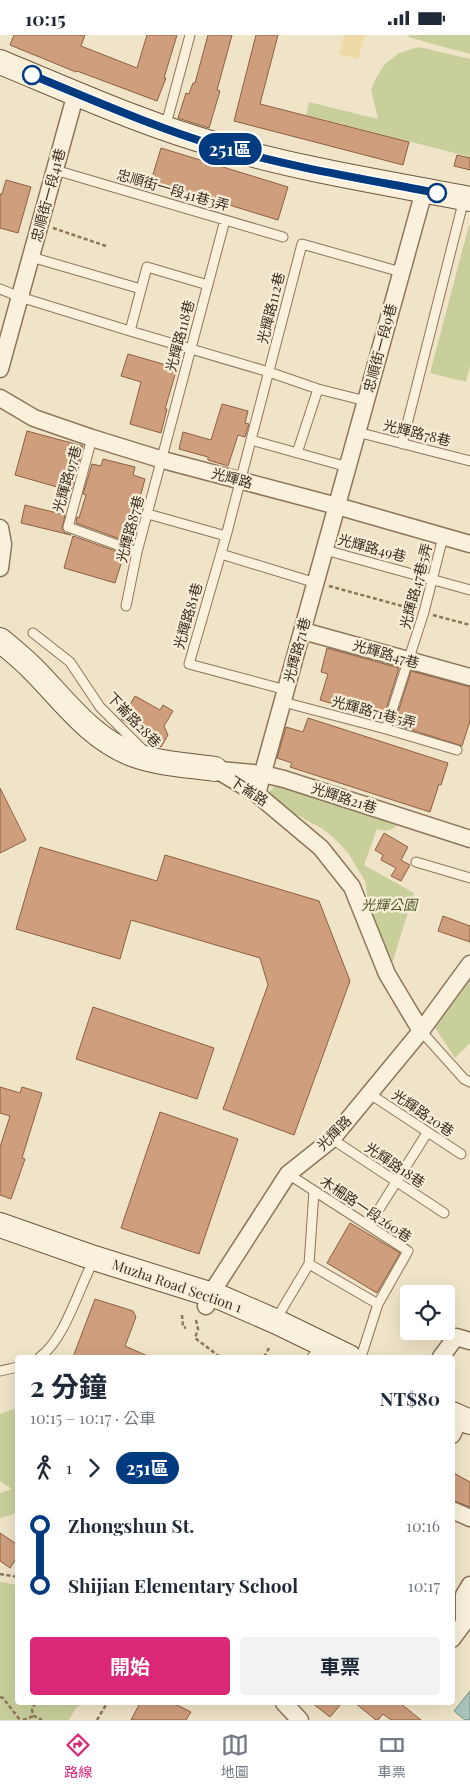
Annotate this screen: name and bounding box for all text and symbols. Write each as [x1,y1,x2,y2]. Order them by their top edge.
text: 10:15 [25,5,66,31]
unlabelled marker [22,65,42,85]
line badge: 251區 [195,133,265,165]
text: 251區 [209,137,251,161]
street label: 忠順街一段41巷 [26,146,69,244]
street label: 忠順街一段41巷3弄 [115,164,232,215]
unlabelled marker [427,183,447,203]
street label: 光輝路112巷 [252,270,289,346]
street label: 光輝路118巷 [161,298,198,374]
street label: 忠順街一段9巷 [359,301,400,394]
street label: 光輝路78巷 [381,415,453,450]
street label: 光輝路97巷 [48,443,85,515]
street label: 光輝路 [209,463,255,492]
street label: 光輝路87巷 [111,493,148,565]
street label: 光輝路49巷 [336,529,408,566]
street label: 光輝路47巷5弄 [395,541,436,631]
street label: 光輝路81巷 [169,580,206,651]
street label: 光輝路71巷 [279,615,314,685]
street label: 光輝路47巷 [351,635,422,672]
street label: 下崙路28巷 [103,688,166,751]
street label: 光輝路71巷5弄 [330,691,418,732]
street label: 下崙路 [226,771,272,810]
street label: 光輝路21巷 [309,778,379,817]
park label: 光輝公園 [361,895,419,914]
street label: 光輝路20巷 [388,1085,458,1140]
street label: 光輝路 [312,1111,355,1154]
street label: 光輝路18巷 [362,1138,429,1192]
street label: 木柵路一段260巷 [317,1171,416,1246]
street label: Muzha Road Section 1 [110,1254,245,1317]
map controls [400,1285,455,1340]
button: locate [400,1285,455,1340]
text: 2 分鐘 [30,1367,107,1404]
text: NT$80 [380,1385,440,1411]
text: 10:15 – 10:17 · 公車 [30,1407,155,1428]
icon: walk [30,1454,58,1482]
icon: forward [80,1454,108,1482]
text: 251區 [126,1456,169,1480]
text: 1 [66,1457,72,1478]
text: Zhongshun St. [68,1512,194,1538]
text: 10:16 [406,1515,440,1536]
text: Shijian Elementary School [68,1572,298,1598]
text: 10:17 [408,1575,440,1596]
button: 開始 [30,1637,230,1695]
button: 車票 [240,1637,440,1695]
tab: 路線 [64,1731,92,1781]
tab: 地圖 [221,1731,249,1781]
tab: 車票 [378,1731,406,1781]

